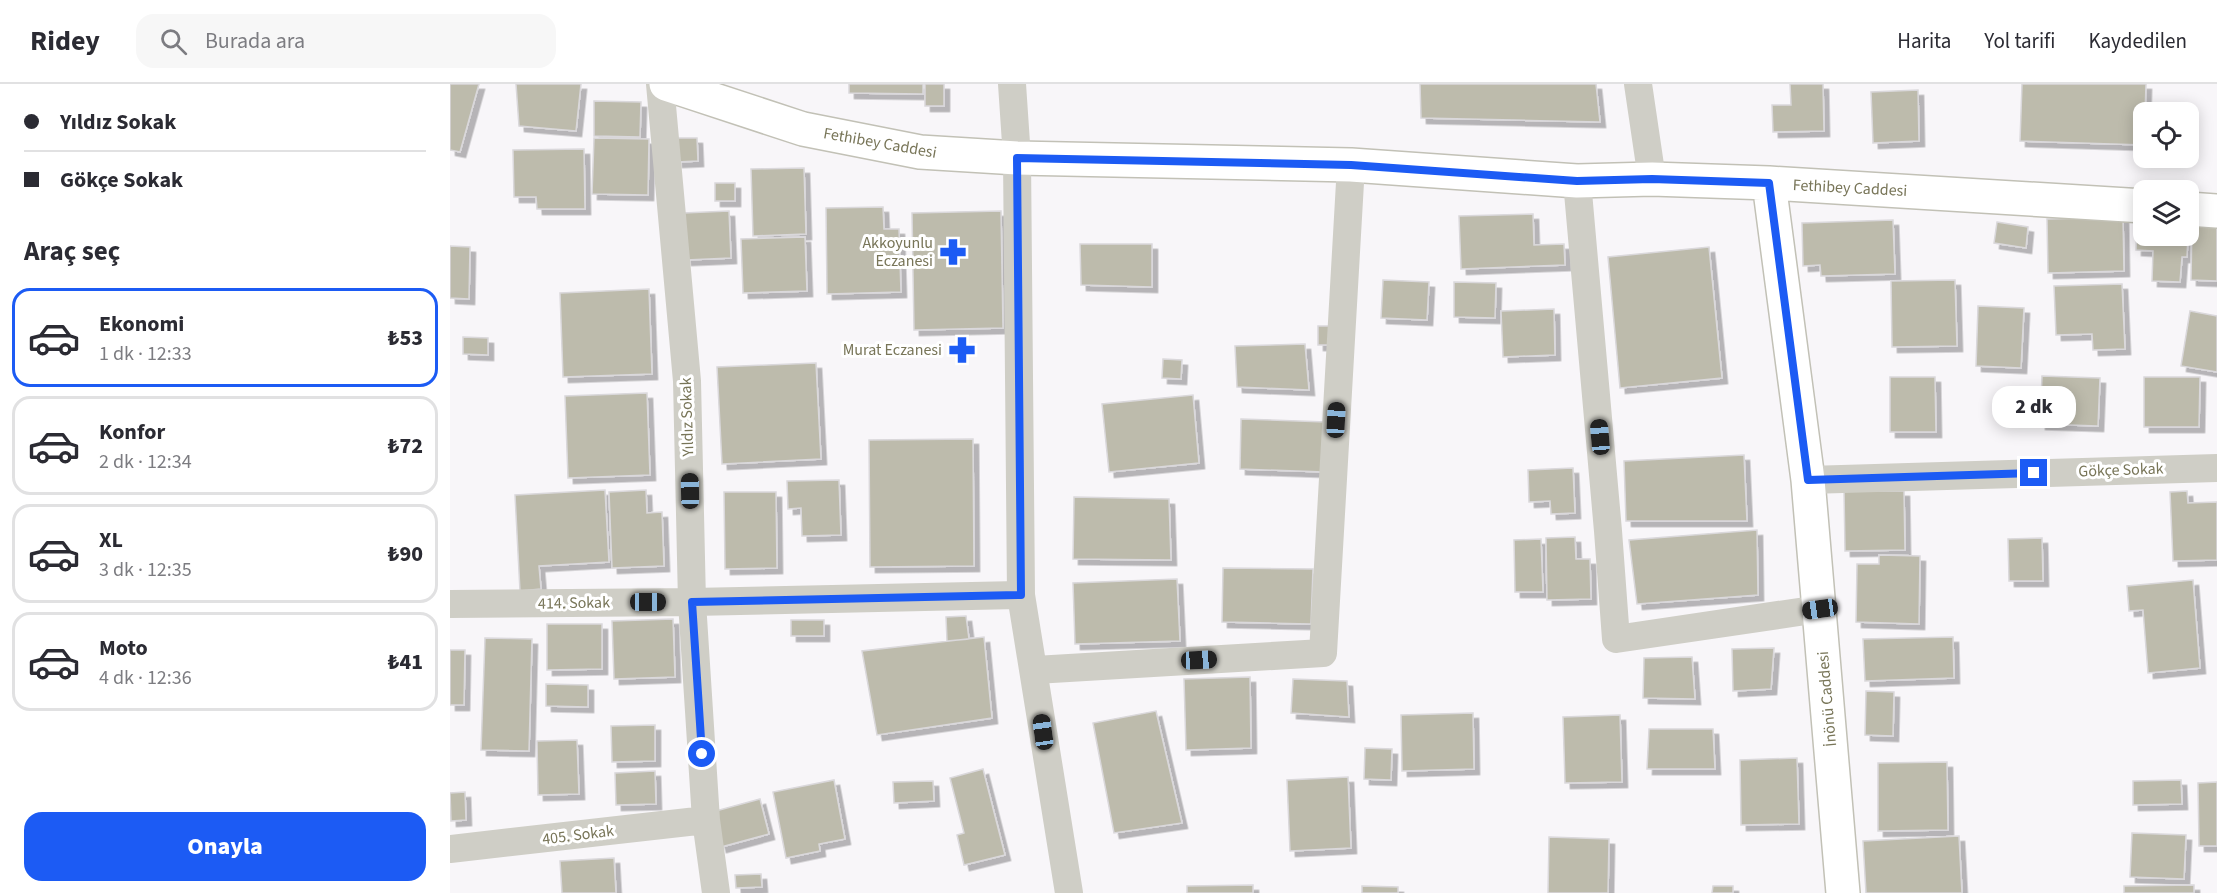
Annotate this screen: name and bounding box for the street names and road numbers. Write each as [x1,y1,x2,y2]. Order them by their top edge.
street label: Fethibey Caddesi [822,122,938,164]
street label: Fethibey Caddesi [1792,174,1908,202]
street label: Yıldız Sokak [675,377,699,458]
street label: Gökçe Sokak [2078,458,2164,482]
street label: 414. Sokak [538,591,610,615]
street label: İnönü Caddesi [1812,650,1842,748]
street label: 405. Sokak [541,820,615,850]

